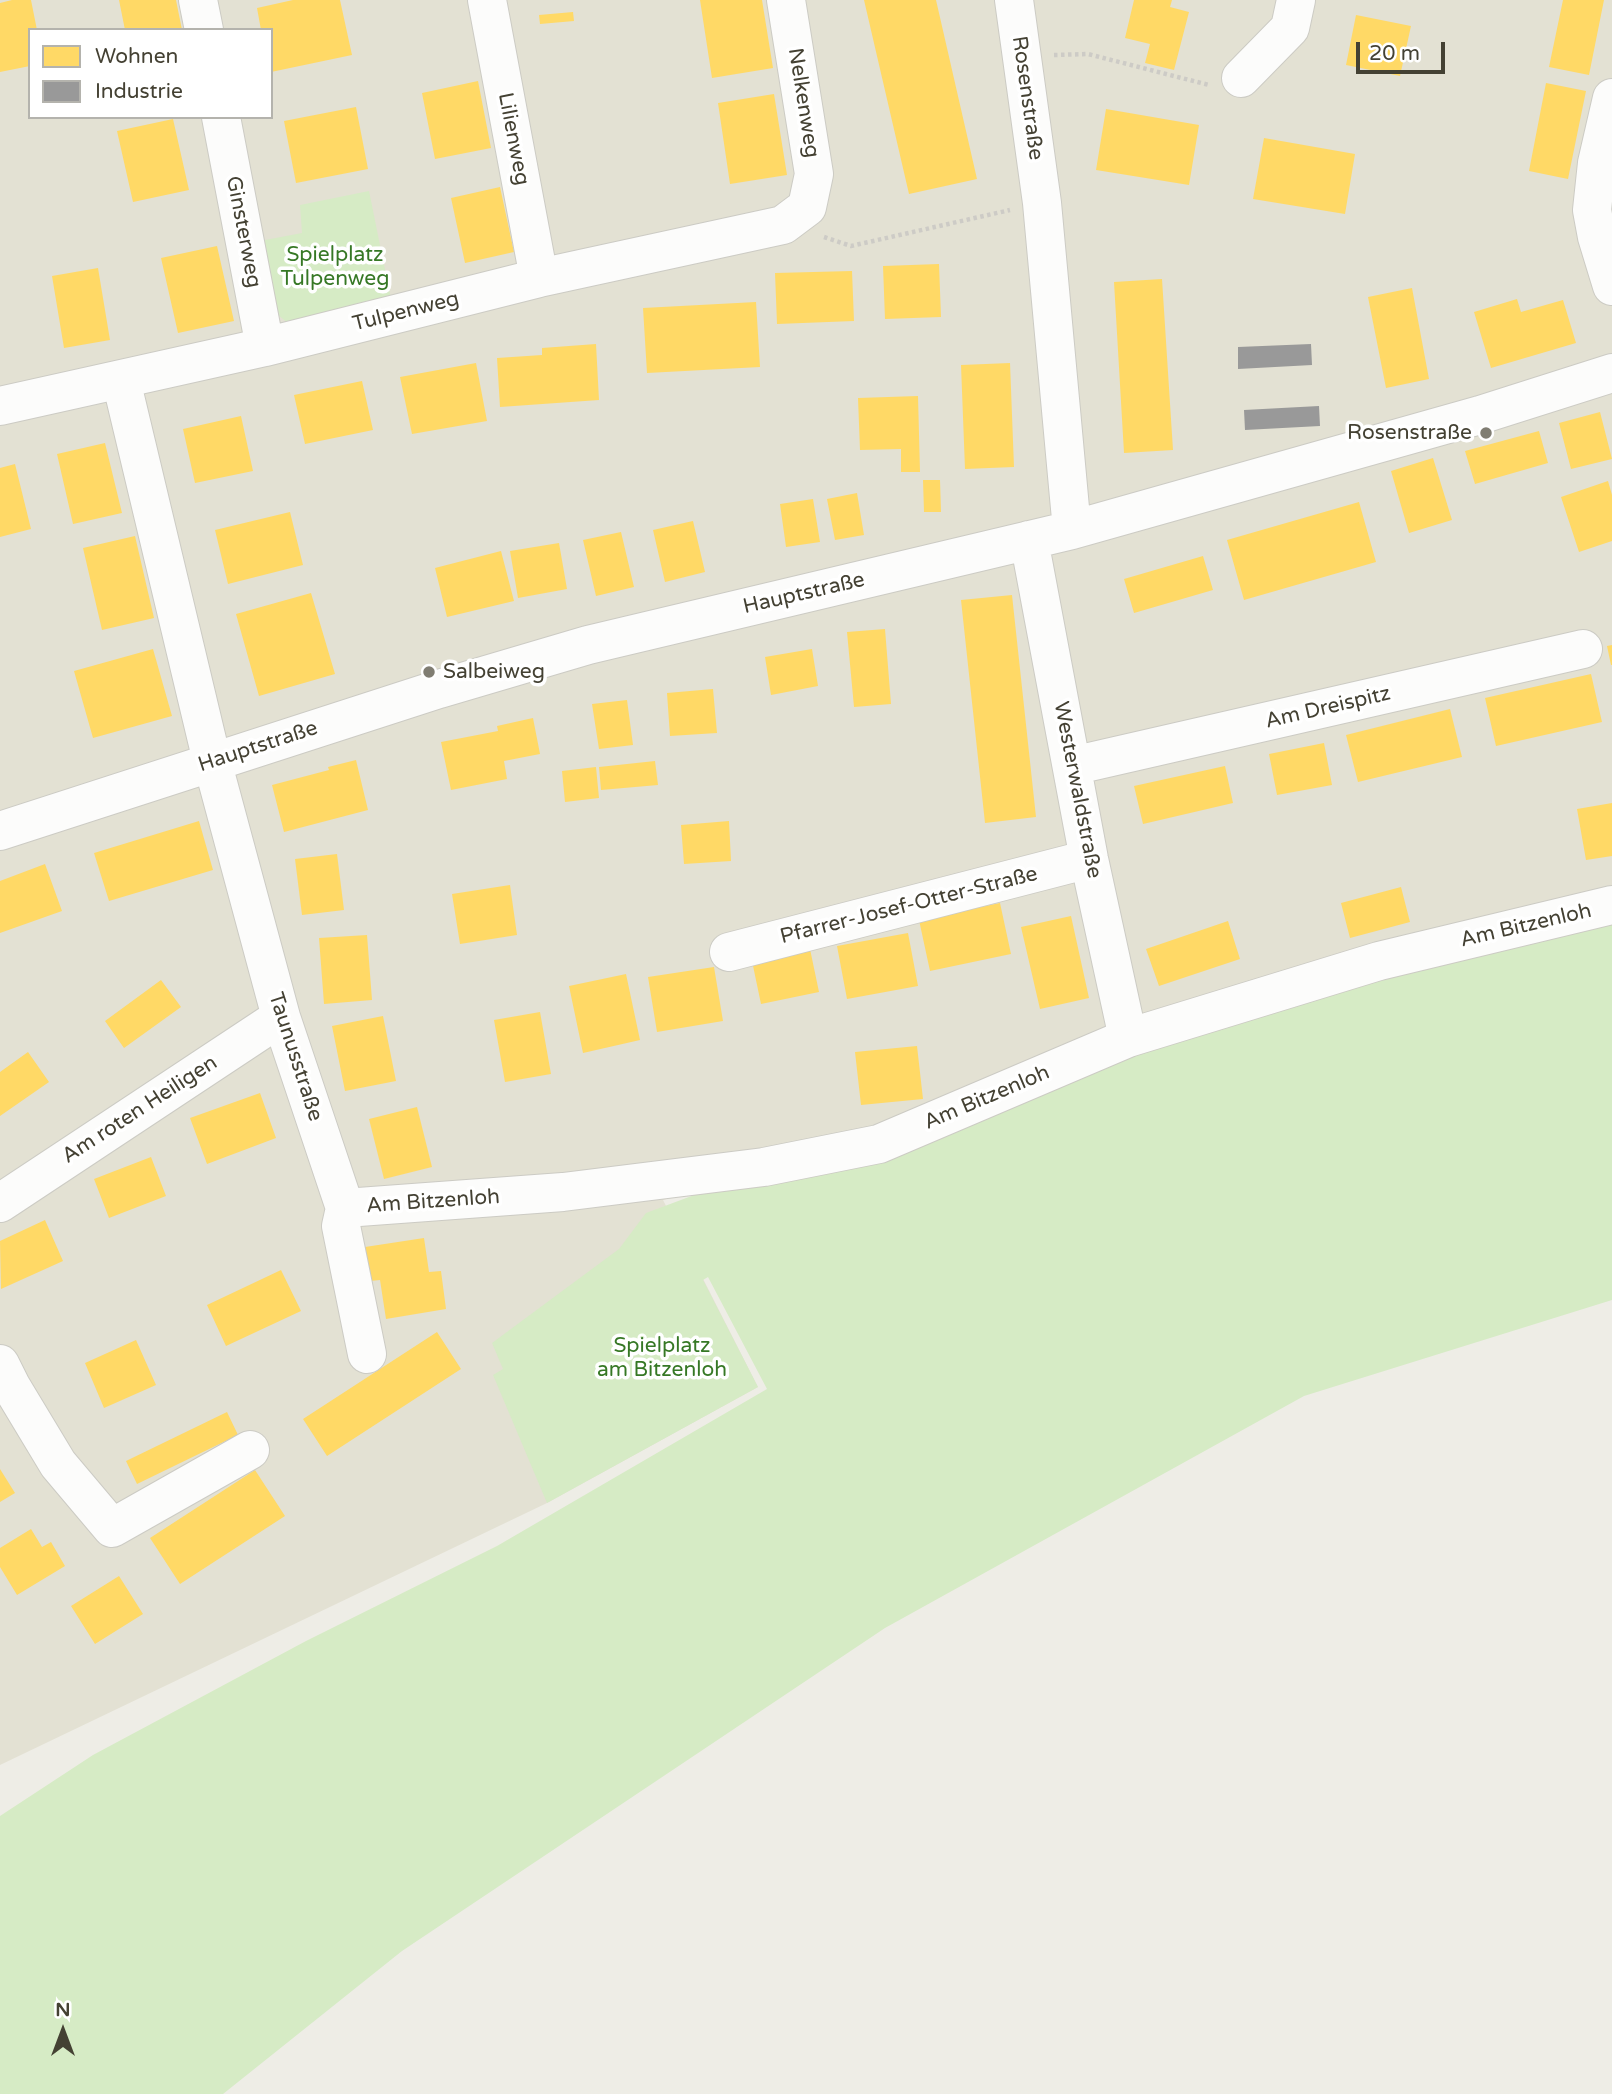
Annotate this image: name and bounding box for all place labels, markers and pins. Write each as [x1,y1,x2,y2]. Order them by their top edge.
place label: Rosenstraße [1347,420,1472,446]
marker: Rosenstraße [1478,425,1494,441]
place label: Salbeiweg [443,659,545,685]
marker: Salbeiweg [421,664,437,680]

